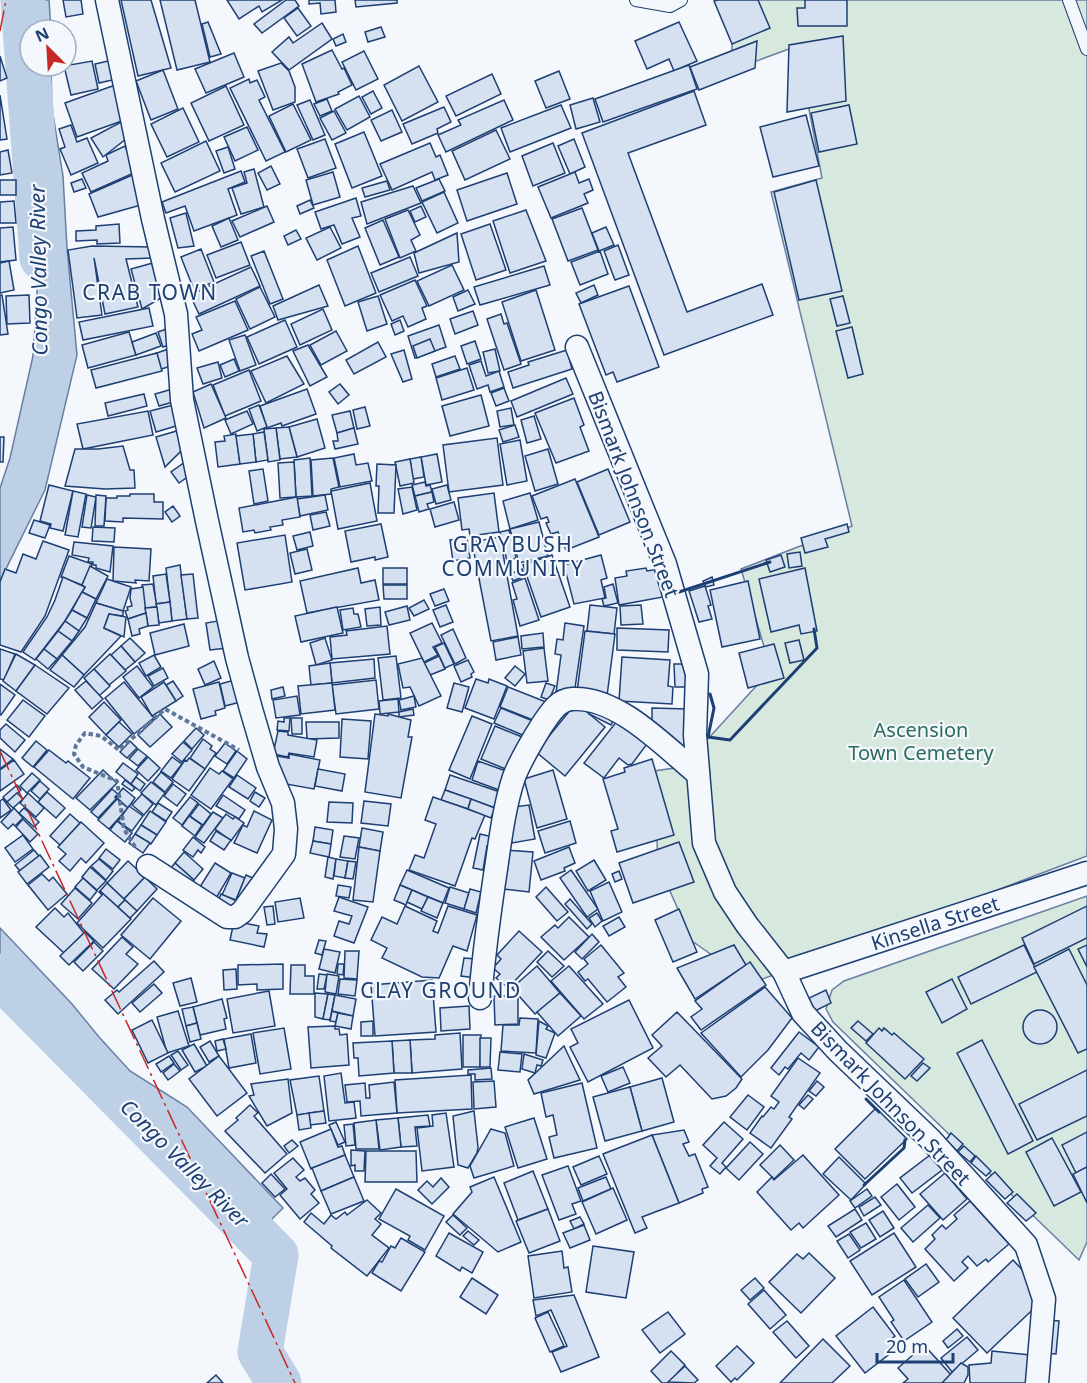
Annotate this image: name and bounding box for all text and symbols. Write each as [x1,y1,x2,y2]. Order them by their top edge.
north arrow [18,18,78,78]
text: N [31,22,52,47]
water label: Congo Valley River [22,183,53,356]
district label: CRAB TOWN [82,278,218,306]
street label: Bismark Johnson Street [582,387,686,601]
district label: GRAYBUSH COMMUNITY [442,530,584,582]
park label: Ascension Town Cemetery [848,716,995,766]
street label: Kinsella Street [867,890,1003,956]
district label: CLAY GROUND [360,976,522,1004]
street label: Bismark Johnson Street [805,1015,977,1191]
water label: Congo Valley River [115,1093,257,1235]
scale bar [877,1326,954,1364]
text: 20 m [886,1334,928,1358]

